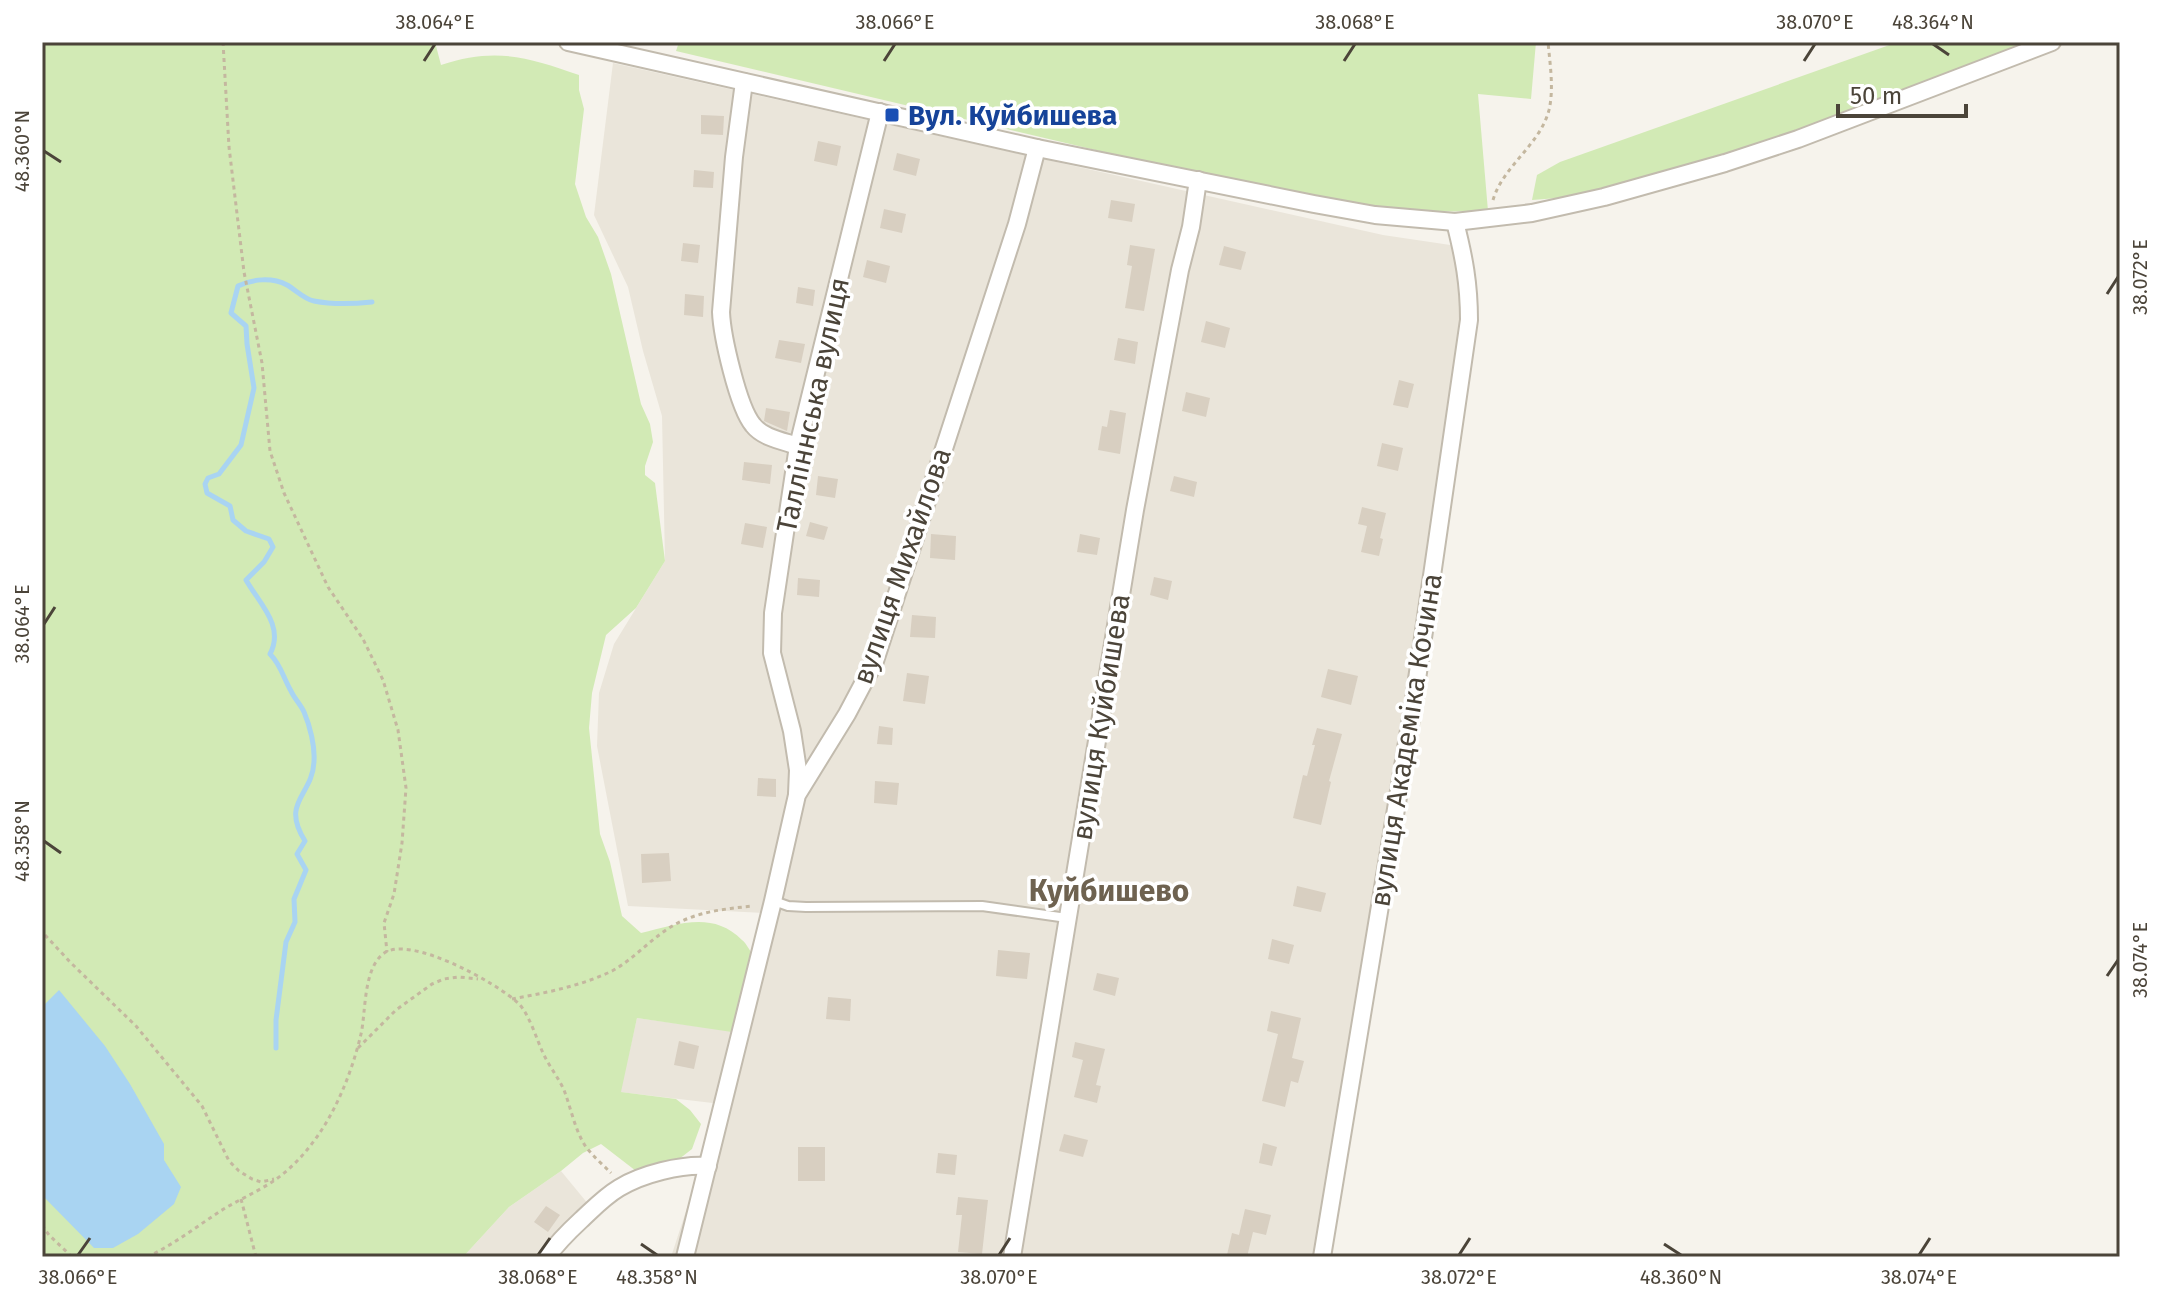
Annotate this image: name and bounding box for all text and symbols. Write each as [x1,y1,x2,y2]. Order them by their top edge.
text: 38.064°E [395,10,475,34]
text: 38.066°E [856,10,935,34]
text: 38.068°E [1315,10,1395,34]
text: 38.070°E [1776,10,1854,34]
text: 48.364°N [1892,10,1974,34]
scale bar [1838,68,1966,118]
text: 50 m [1850,82,1902,110]
place label: Вул. Куйбишева [908,99,1117,132]
marker: Вул. Куйбишева [883,106,901,124]
text: 48.360°N [10,110,34,192]
text: 38.072°E [2128,239,2152,315]
street label: Талліннська вулиця [770,274,856,536]
street label: вулиця Михайлова [846,443,958,689]
street label: вулиця Академіка Кочина [1363,571,1449,909]
text: 38.064°E [10,584,34,664]
street label: вулиця Куйбишева [1065,591,1137,843]
text: 48.358°N [10,800,34,882]
district label: Куйбишево [1029,873,1189,909]
text: 38.074°E [2128,922,2152,998]
text: 38.066°E [39,1265,118,1289]
text: 38.068°E [498,1265,578,1289]
text: 48.358°N [616,1265,698,1289]
text: 38.070°E [960,1265,1038,1289]
text: 38.072°E [1421,1265,1497,1289]
text: 48.360°N [1640,1265,1722,1289]
text: 38.074°E [1881,1265,1957,1289]

